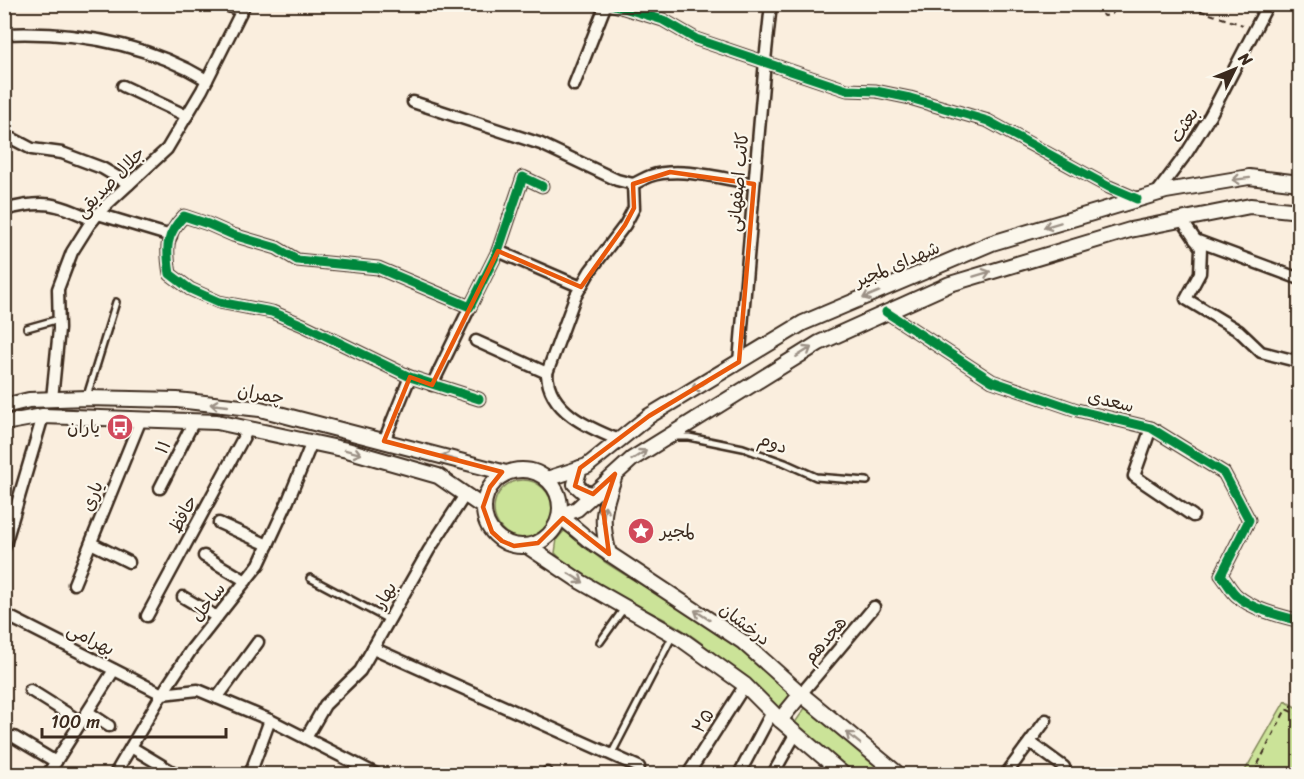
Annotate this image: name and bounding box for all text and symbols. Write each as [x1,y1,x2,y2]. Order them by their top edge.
north arrow [1205,39,1265,99]
text: N [1231,44,1261,74]
street label: بعثت [1161,101,1207,149]
street label: کاتب اصفهانی [718,131,758,233]
street label: جلال صدیقی [67,138,153,226]
one-way arrow [1232,173,1252,184]
one-way arrow [1043,220,1062,231]
street label: شهدای لمجیر [847,232,945,297]
one-way arrow [972,268,991,279]
one-way arrow [862,289,880,301]
one-way arrow [795,346,812,358]
street label: چمران [235,374,287,414]
one-way arrow [691,380,708,392]
street label: سعدی [1084,380,1138,422]
one-way arrow [209,399,229,410]
place label: یاران [67,411,100,443]
bus stop icon: یاران [105,412,135,442]
street label: دوم [754,423,792,463]
street label: ۱۱ [146,434,180,460]
one-way arrow [343,447,362,458]
one-way arrow [630,449,647,462]
one-way arrow [440,451,459,463]
street label: یاری [71,476,113,516]
street label: حافظ [160,489,206,539]
one-way arrow [599,504,610,524]
place label: لمجیر [658,515,695,547]
place icon: لمجیر [626,516,656,546]
one-way arrow [567,573,584,585]
street label: ساحل [182,575,234,629]
street label: بهار [363,575,406,617]
street label: درخشان [712,594,778,654]
one-way arrow [694,608,711,620]
street label: هجدهم [795,608,855,672]
street label: بهرامی [61,613,121,665]
scale bar [42,701,226,739]
street label: ۲۵ [683,702,723,740]
text: 100 m [51,706,100,738]
one-way arrow [845,731,861,744]

